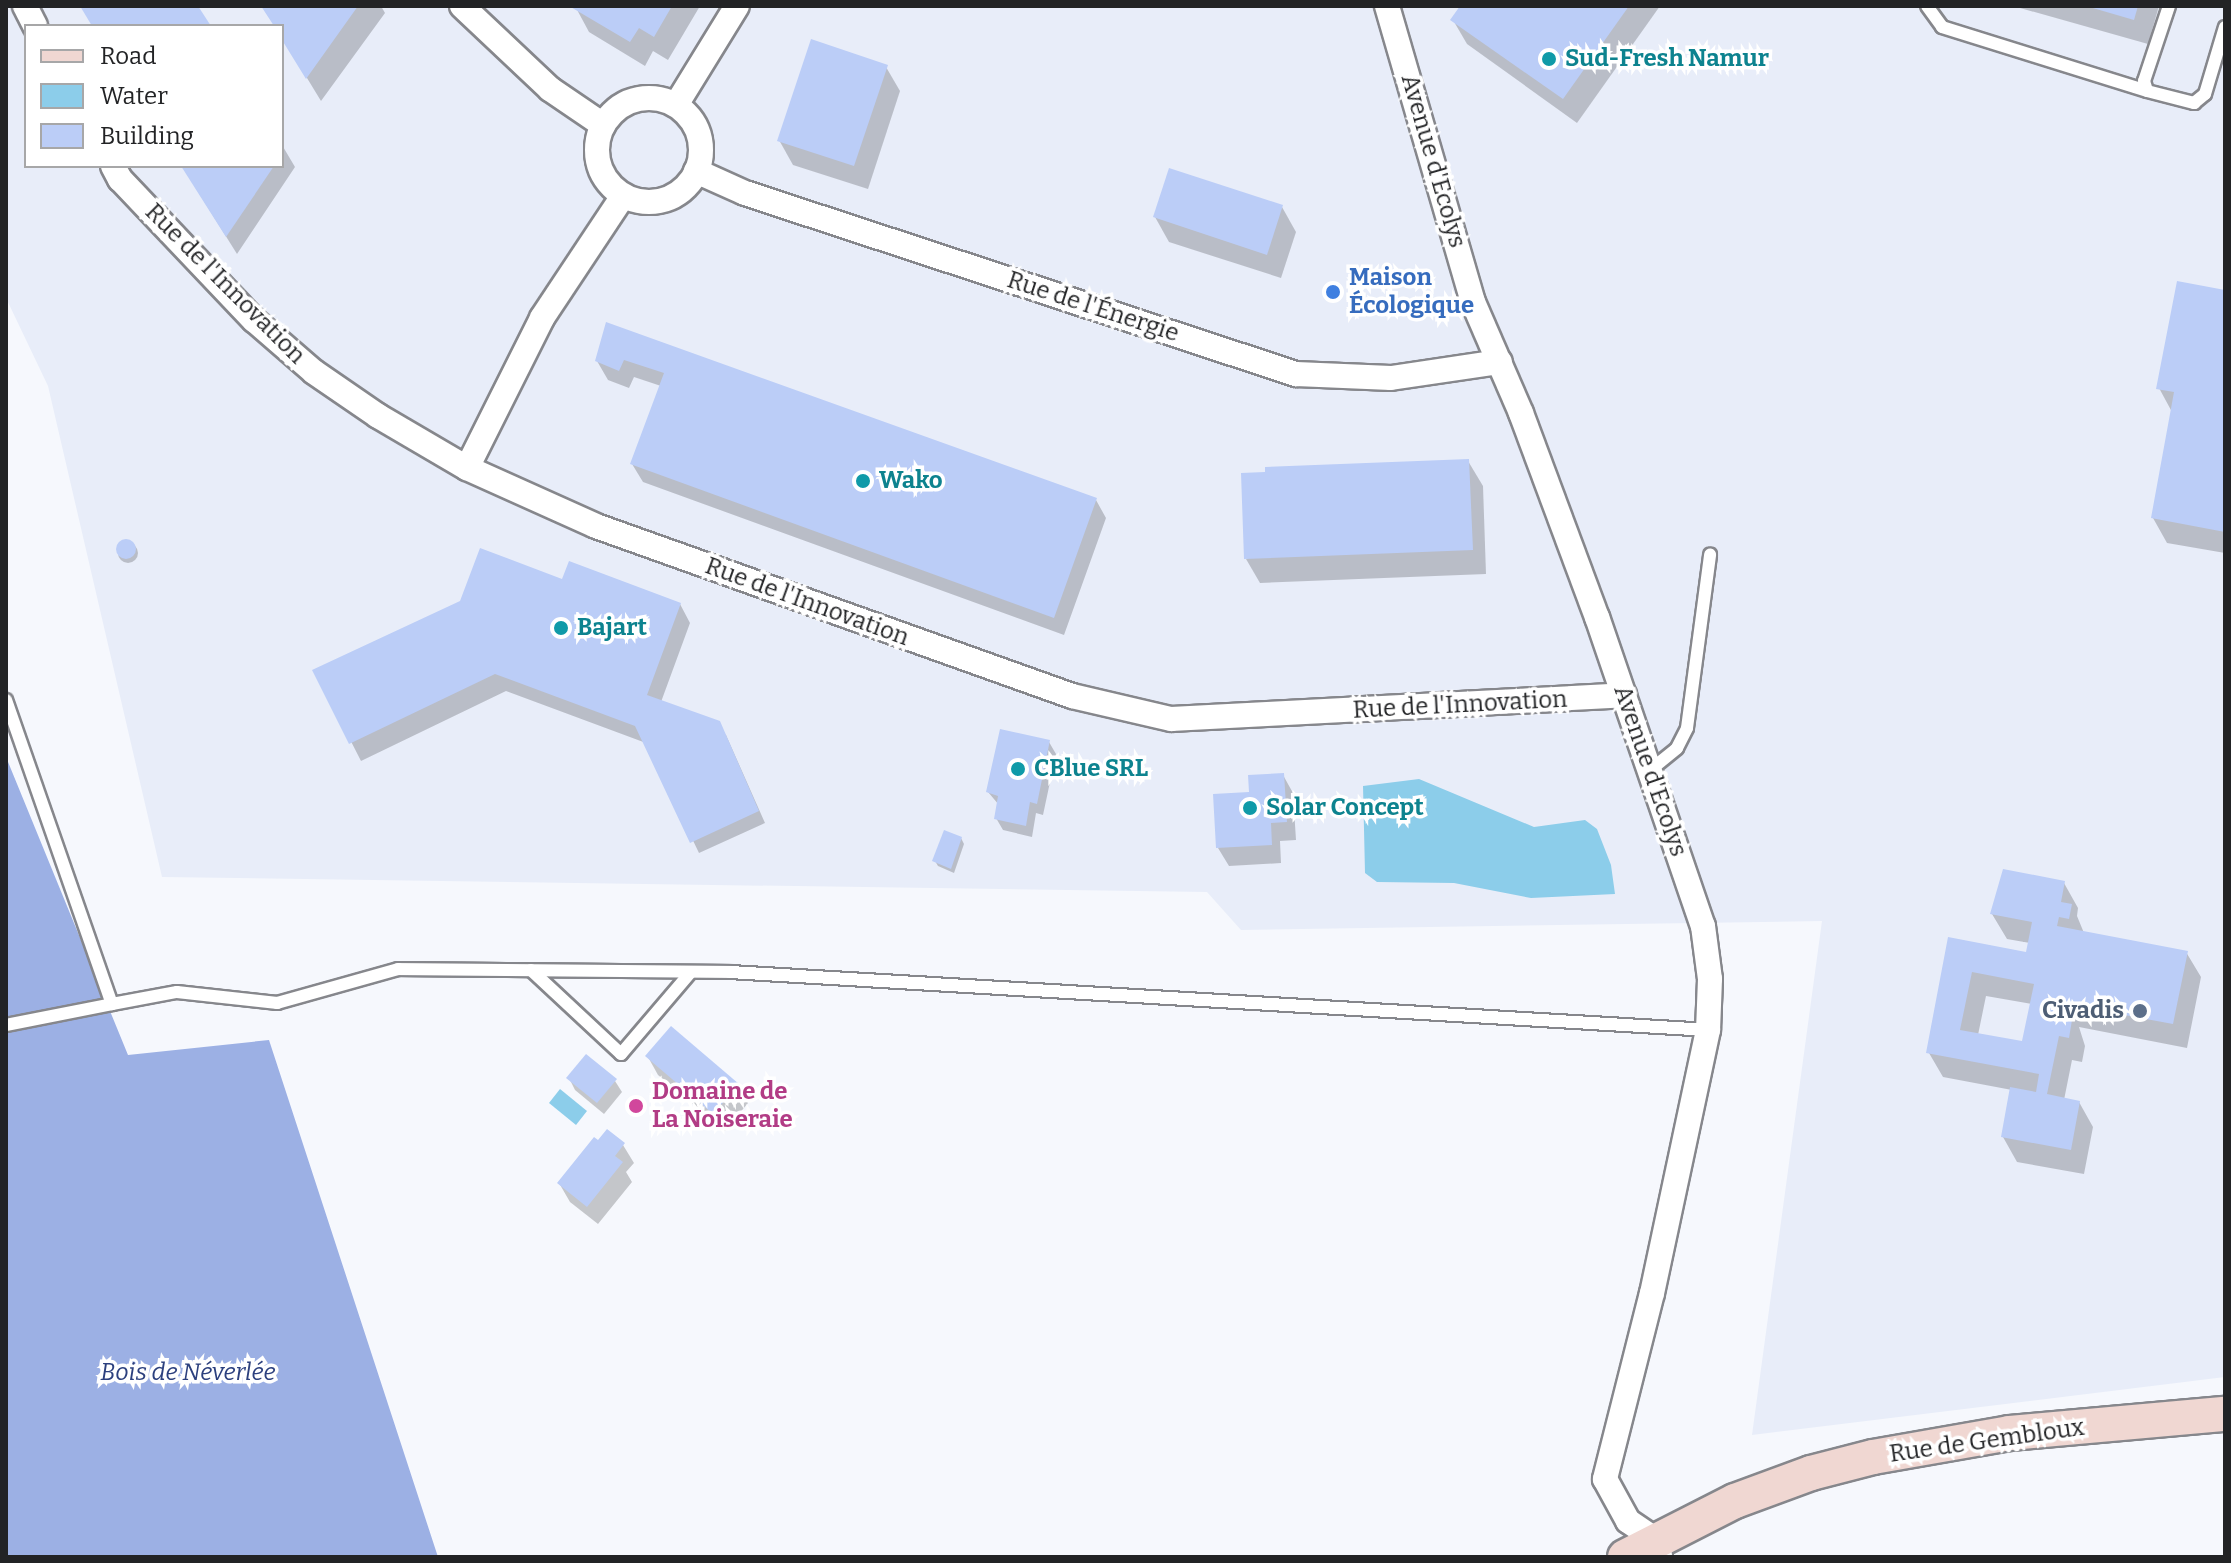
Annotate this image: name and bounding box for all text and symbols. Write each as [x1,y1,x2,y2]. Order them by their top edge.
legend [24,24,284,168]
text: Road [100,42,156,70]
place label: Sud-Fresh Namur [1565,45,1769,73]
marker: Sud-Fresh Namur [1540,50,1558,68]
street label: Avenue d'Ecolys [1395,71,1471,251]
text: Water [100,82,168,110]
text: Building [100,122,194,150]
street label: Rue de l'Innovation [139,198,311,370]
place label: Maison Écologique [1349,264,1474,320]
street label: Rue de l'Énergie [1003,266,1183,348]
marker: Maison Écologique [1324,283,1342,301]
place label: Wako [879,467,943,495]
marker: Wako [854,472,872,490]
street label: Rue de l'Innovation [701,552,913,652]
place label: Bajart [577,614,647,642]
marker: Bajart [552,619,570,637]
street label: Avenue d'Ecolys [1607,682,1693,860]
street label: Rue de l'Innovation [1352,685,1568,725]
place label: CBlue SRL [1034,755,1148,783]
marker: CBlue SRL [1009,760,1027,778]
place label: Solar Concept [1266,794,1424,822]
marker: Solar Concept [1241,799,1259,817]
place label: Civadis [2042,997,2124,1025]
marker: Civadis [2131,1002,2149,1020]
place label: Domaine de La Noiseraie [652,1078,793,1134]
marker: Domaine de La Noiseraie [627,1097,645,1115]
park label: Bois de Néverlée [100,1359,276,1387]
street label: Rue de Gembloux [1888,1413,2086,1469]

